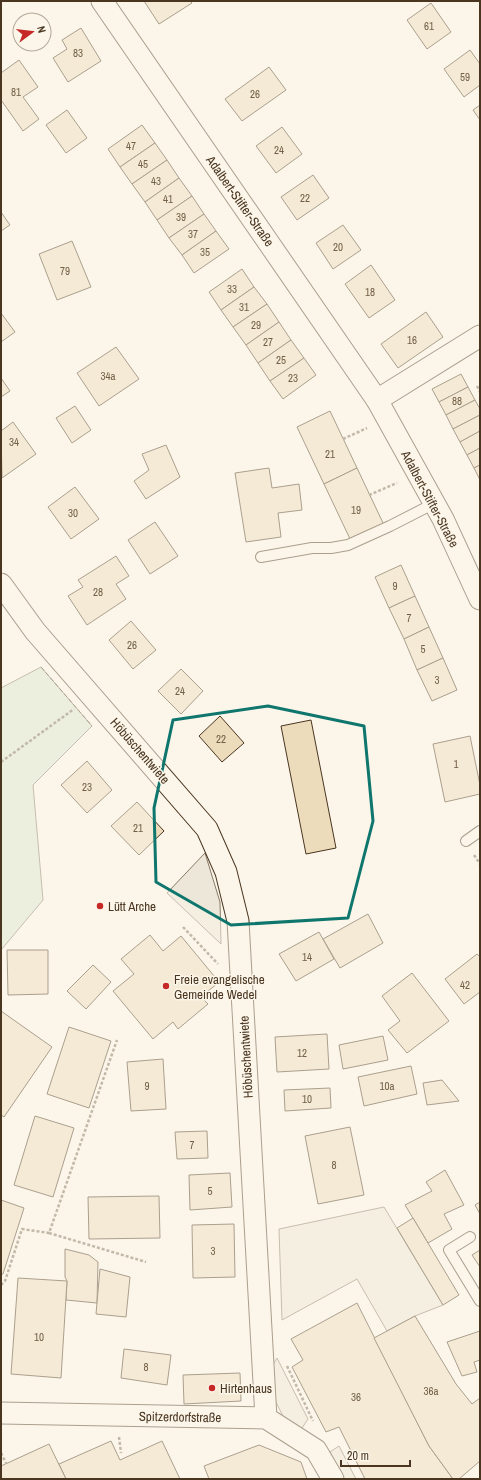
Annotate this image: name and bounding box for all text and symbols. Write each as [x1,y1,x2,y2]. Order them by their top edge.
north arrow [12,12,52,52]
house number: 61 [424,19,434,33]
text: N [34,24,49,34]
house number: 83 [73,46,83,60]
house number: 59 [460,70,470,84]
house number: 81 [11,85,21,99]
house number: 26 [250,87,260,101]
house number: 47 [126,139,136,153]
house number: 24 [274,143,284,157]
street label: Adalbert-Stifter-Straße [202,151,278,250]
house number: 45 [138,157,148,171]
house number: 43 [151,174,161,188]
house number: 22 [300,191,310,205]
house number: 41 [163,192,173,206]
house number: 39 [176,210,186,224]
house number: 37 [188,227,198,241]
house number: 20 [333,240,343,254]
house number: 35 [200,245,210,259]
house number: 79 [60,264,70,278]
house number: 33 [227,282,237,296]
house number: 18 [365,285,375,299]
house number: 31 [239,300,249,314]
house number: 29 [251,318,261,332]
house number: 16 [407,333,417,347]
house number: 27 [263,335,273,349]
house number: 25 [276,353,286,367]
house number: 34a [100,369,116,383]
house number: 23 [288,371,298,385]
house number: 88 [452,394,462,408]
house number: 34 [9,435,19,449]
house number: 21 [325,447,335,461]
street label: Adalbert-Stifter-Straße [397,447,463,550]
house number: 19 [351,503,361,517]
house number: 30 [68,506,78,520]
house number: 9 [392,579,398,593]
house number: 28 [93,585,103,599]
house number: 7 [406,611,412,625]
house number: 26 [127,638,137,652]
house number: 5 [420,642,426,656]
house number: 3 [434,673,440,687]
house number: 24 [175,684,185,698]
street label: Höbüschentwiete [107,714,173,788]
house number: 22 [216,732,226,746]
house number: 1 [453,757,459,771]
house number: 23 [82,780,92,794]
house number: 21 [133,821,143,835]
place label: Lütt Arche [108,898,156,915]
marker: Lütt Arche [95,901,105,911]
house number: 14 [302,950,312,964]
place label: Freie evangelische Gemeinde Wedel [174,971,265,1003]
house number: 42 [460,978,470,992]
marker: Freie evangelische Gemeinde Wedel [161,981,171,991]
street label: Höbüschentwiete [235,1015,257,1099]
house number: 12 [297,1046,307,1060]
house number: 9 [144,1079,150,1093]
house number: 10a [379,1079,395,1093]
house number: 10 [302,1092,312,1106]
house number: 7 [189,1138,195,1152]
house number: 8 [331,1158,337,1172]
house number: 5 [207,1184,213,1198]
house number: 3 [210,1244,216,1258]
house number: 10 [34,1330,44,1344]
house number: 8 [143,1360,149,1374]
place label: Hirtenhaus [220,1380,272,1397]
marker: Hirtenhaus [207,1383,217,1393]
house number: 36a [423,1384,439,1398]
house number: 36 [351,1390,361,1404]
street label: Spitzerdorfstraße [139,1408,221,1426]
scale bar [341,1442,410,1468]
text: 20 m [347,1448,369,1464]

